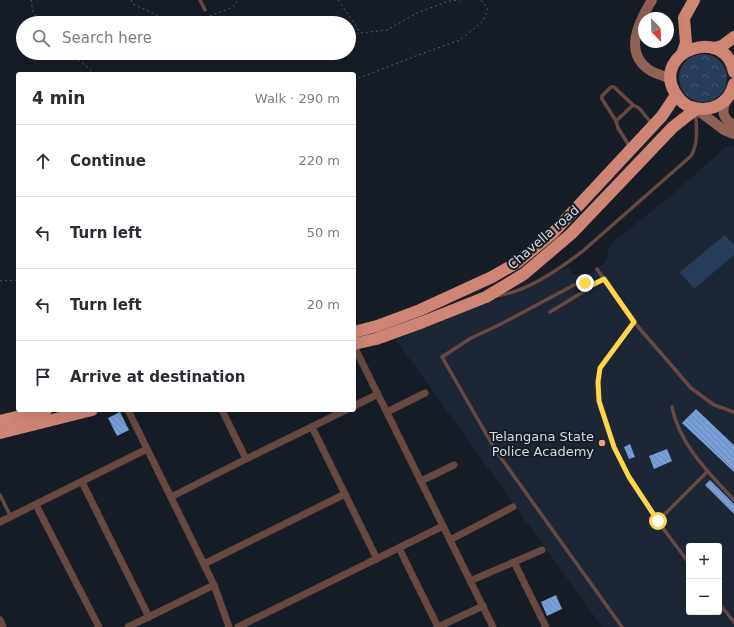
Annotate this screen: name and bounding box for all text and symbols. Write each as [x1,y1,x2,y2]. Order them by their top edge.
north arrow [638,12,674,48]
search box [16,16,356,60]
icon: search [30,27,52,49]
text: Search here [62,29,152,47]
text: 4 min [32,88,85,108]
text: Walk · 290 m [255,91,340,106]
icon: ahead [32,150,54,172]
text: Continue [70,152,146,170]
text: 220 m [298,153,340,168]
street label: Chavella road [505,202,582,272]
icon: left [32,222,54,244]
text: Turn left [70,224,142,242]
text: 50 m [307,225,340,240]
route end [576,274,594,292]
icon: left [32,294,54,316]
text: Turn left [70,296,142,314]
text: 20 m [307,297,340,312]
icon: arrive [32,366,54,388]
text: Arrive at destination [70,368,245,386]
place label: Telangana State Police Academy [488,429,594,459]
marker: Telangana State Police Academy [597,438,607,448]
route start [649,512,667,530]
map controls [686,543,722,615]
button: + [686,543,722,579]
button: − [686,579,722,615]

